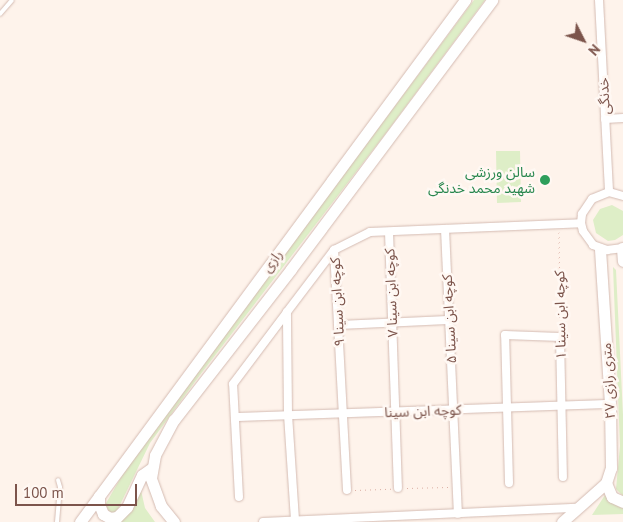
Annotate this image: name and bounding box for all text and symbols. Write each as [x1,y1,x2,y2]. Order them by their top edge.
north arrow [558,15,608,65]
text: N [585,40,604,59]
street label: خدنگی [595,77,613,115]
place label: سالن ورزشی شهید محمد خدنگی [428,164,535,196]
marker: سالن ورزشی شهید محمد خدنگی [539,174,551,186]
street label: رازی [258,246,286,276]
street label: کوچه ابن سینا ۷ [381,248,401,338]
street label: کوچه ابن سینا ۹ [326,257,348,347]
street label: کوچه ابن سینا ۱ [551,270,569,360]
street label: کوچه ابن سینا ۵ [438,274,460,364]
street label: ۲۷ متری رازی [598,343,618,419]
street label: کوچه ابن سینا [384,401,462,421]
scale bar [18,474,140,506]
text: 100 m [23,483,64,502]

